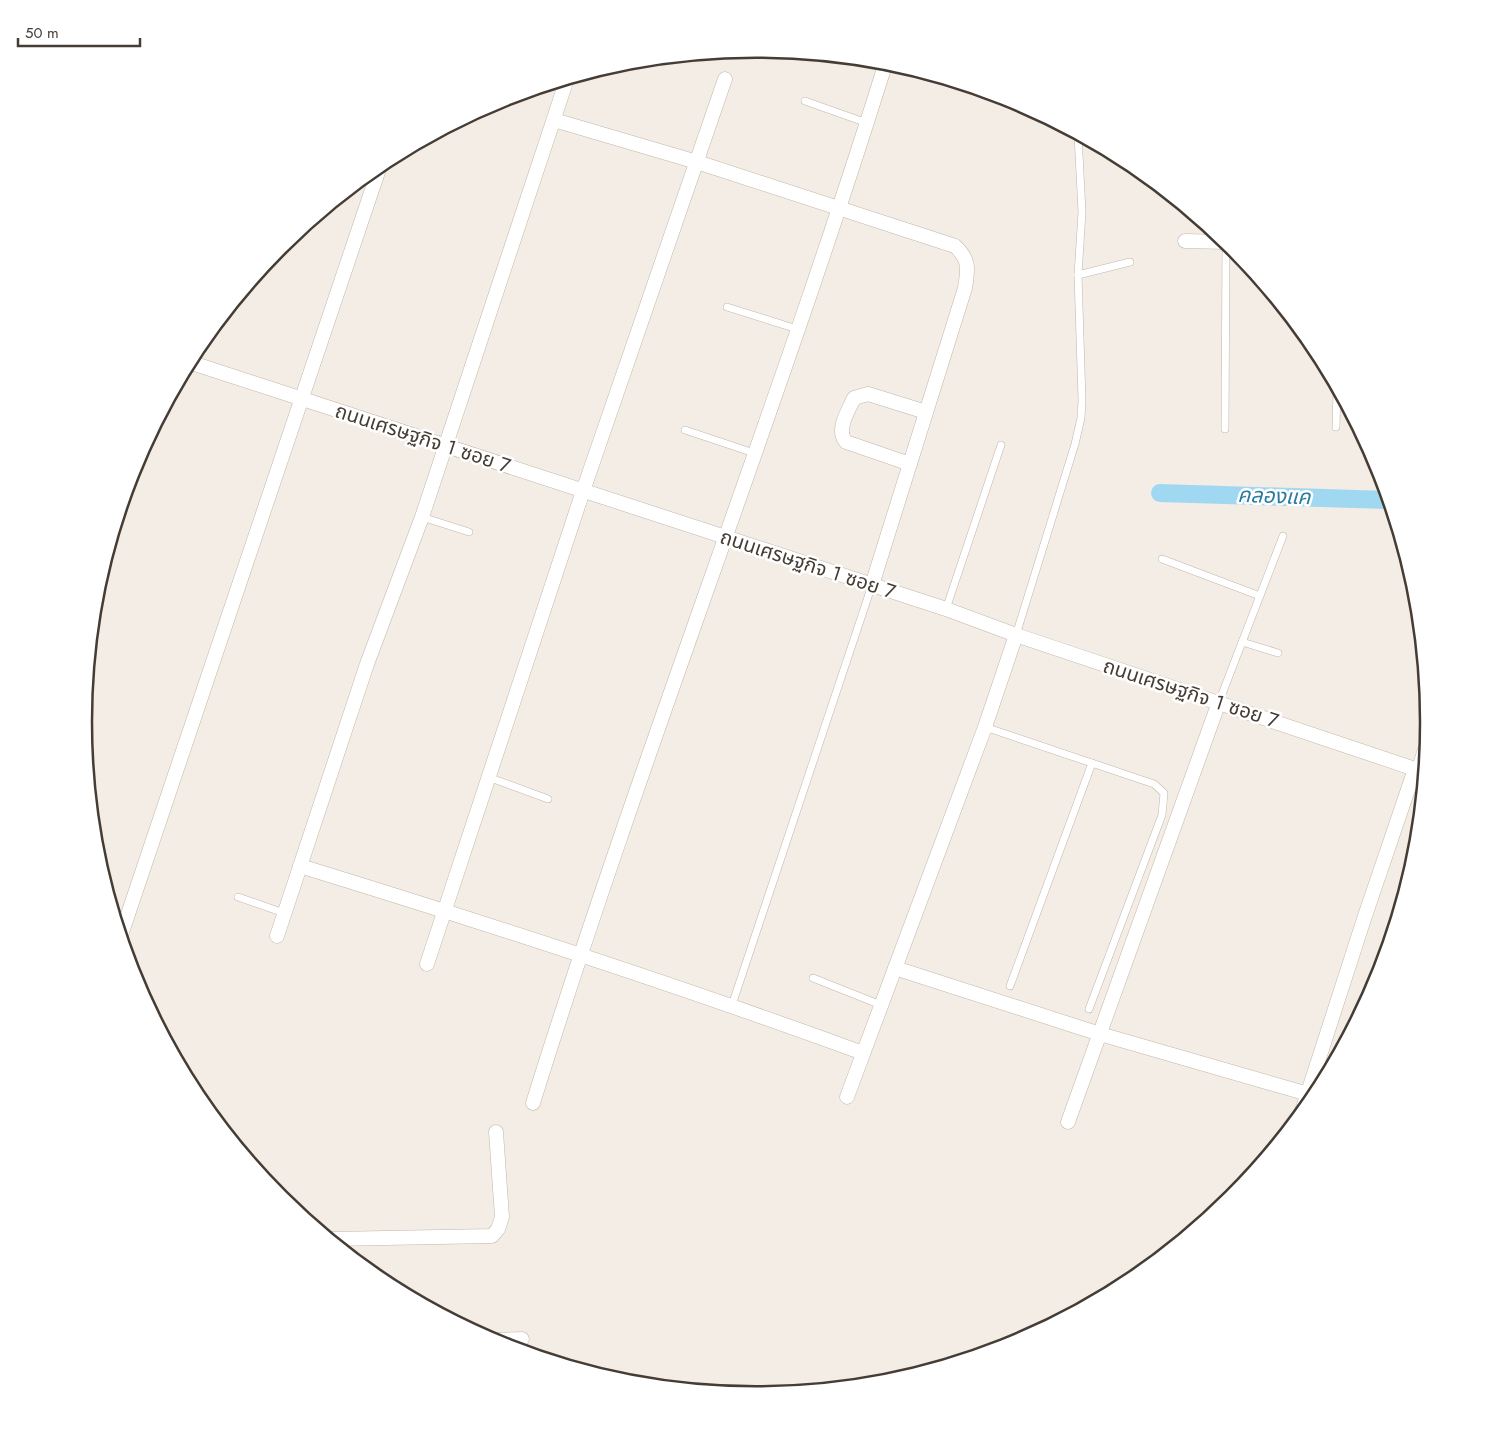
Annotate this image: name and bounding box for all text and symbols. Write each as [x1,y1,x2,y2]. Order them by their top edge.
scale bar [18,15,140,47]
text: 50 m [25,22,59,44]
street label: ถนนเศรษฐกิจ 1 ซอย 7 [331,396,515,481]
water label: คลองแค [1237,480,1312,512]
street label: ถนนเศรษฐกิจ 1 ซอย 7 [716,522,900,607]
street label: ถนนเศรษฐกิจ 1 ซอย 7 [1099,651,1283,736]

